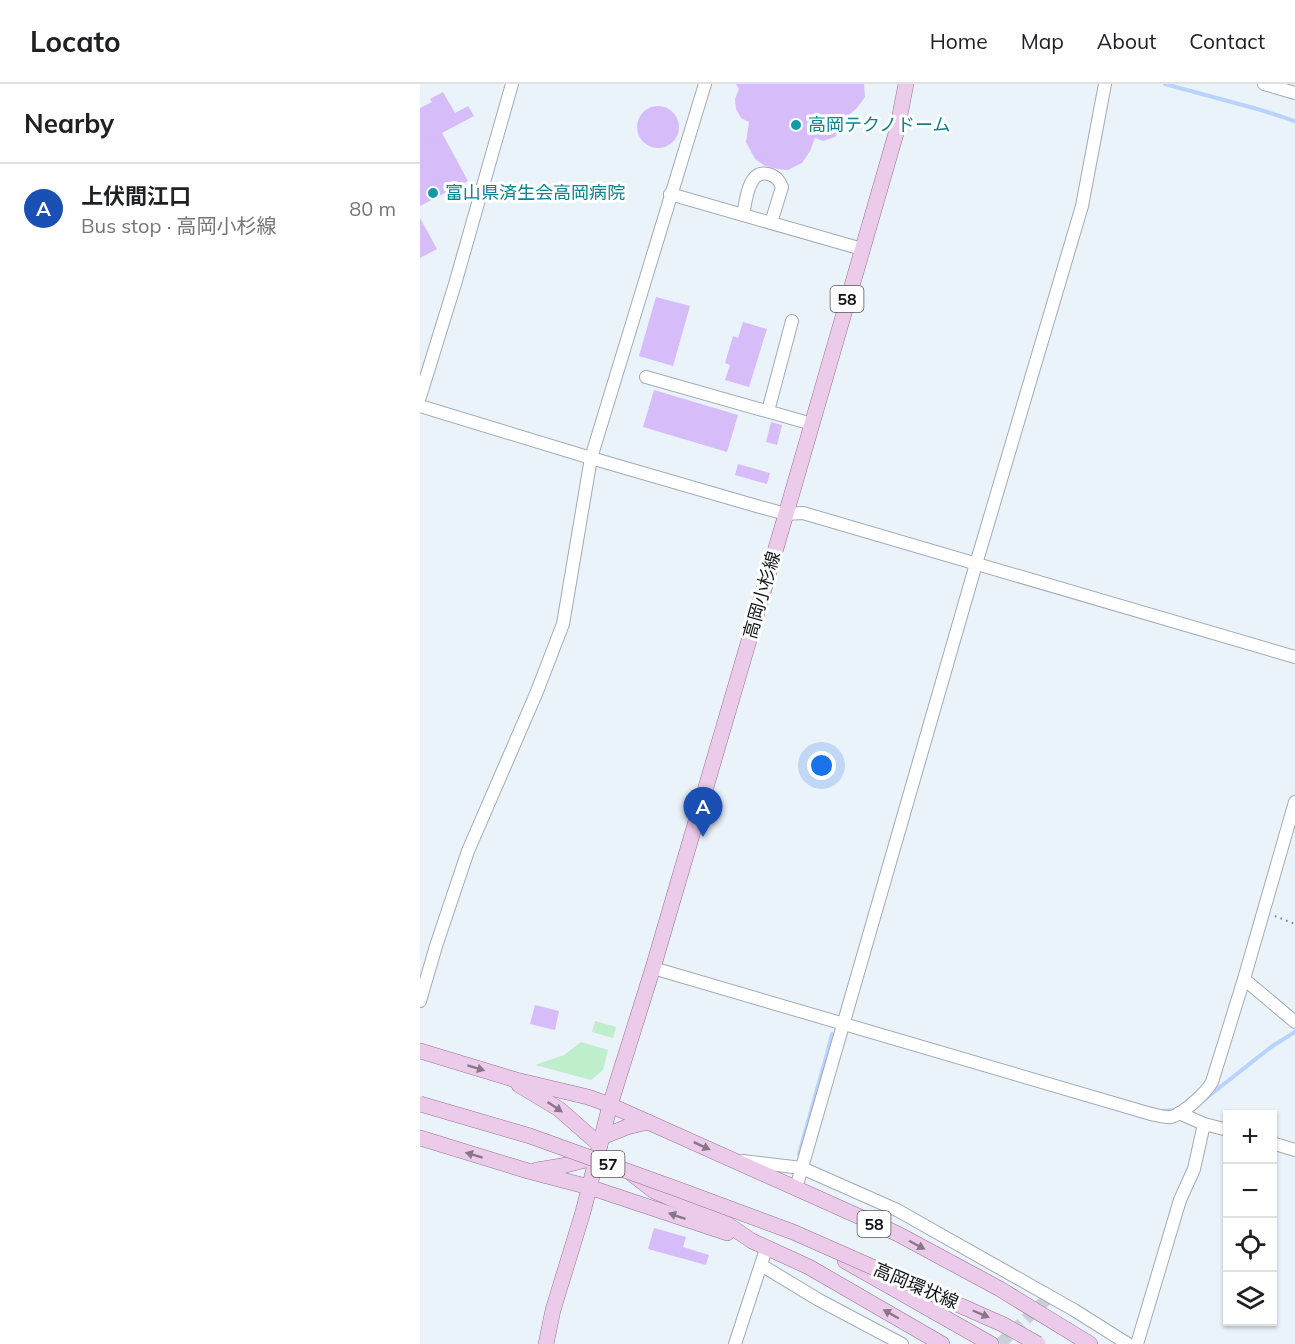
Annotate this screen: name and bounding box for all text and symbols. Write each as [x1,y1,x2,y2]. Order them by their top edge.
text: Locato [30,24,121,59]
text: Home [930,28,988,54]
text: Map [1021,28,1064,54]
text: About [1097,28,1156,54]
text: Contact [1189,28,1265,54]
text: Nearby [24,107,114,140]
place label: 高岡テクノドーム [808,113,950,136]
marker: 高岡テクノドーム [789,118,803,132]
place label: 富山県済生会高岡病院 [445,181,625,204]
text: 上伏間江口 [81,182,191,210]
marker: 富山県済生会高岡病院 [426,186,440,200]
text: A [36,196,51,221]
text: 80 m [349,196,396,221]
text: Bus stop · 高岡小杉線 [81,213,276,238]
road number: 58 [830,286,864,312]
street label: 高岡小杉線 [738,548,785,641]
your location [807,751,836,780]
pin: A [684,788,722,837]
one-way arrow [467,1064,485,1073]
one-way arrow [547,1102,564,1113]
map controls [1223,1110,1277,1326]
button: + [1223,1110,1277,1164]
one-way arrow [693,1142,710,1151]
one-way arrow [465,1150,483,1159]
road number: 57 [592,1151,624,1177]
button: − [1223,1164,1277,1218]
one-way arrow [668,1211,686,1220]
road number: 58 [858,1211,890,1237]
button: locate [1223,1218,1277,1272]
one-way arrow [909,1240,926,1250]
street label: 高岡環状線 [870,1257,962,1314]
button: layers [1223,1272,1277,1326]
one-way arrow [883,1309,900,1319]
one-way arrow [972,1310,989,1319]

